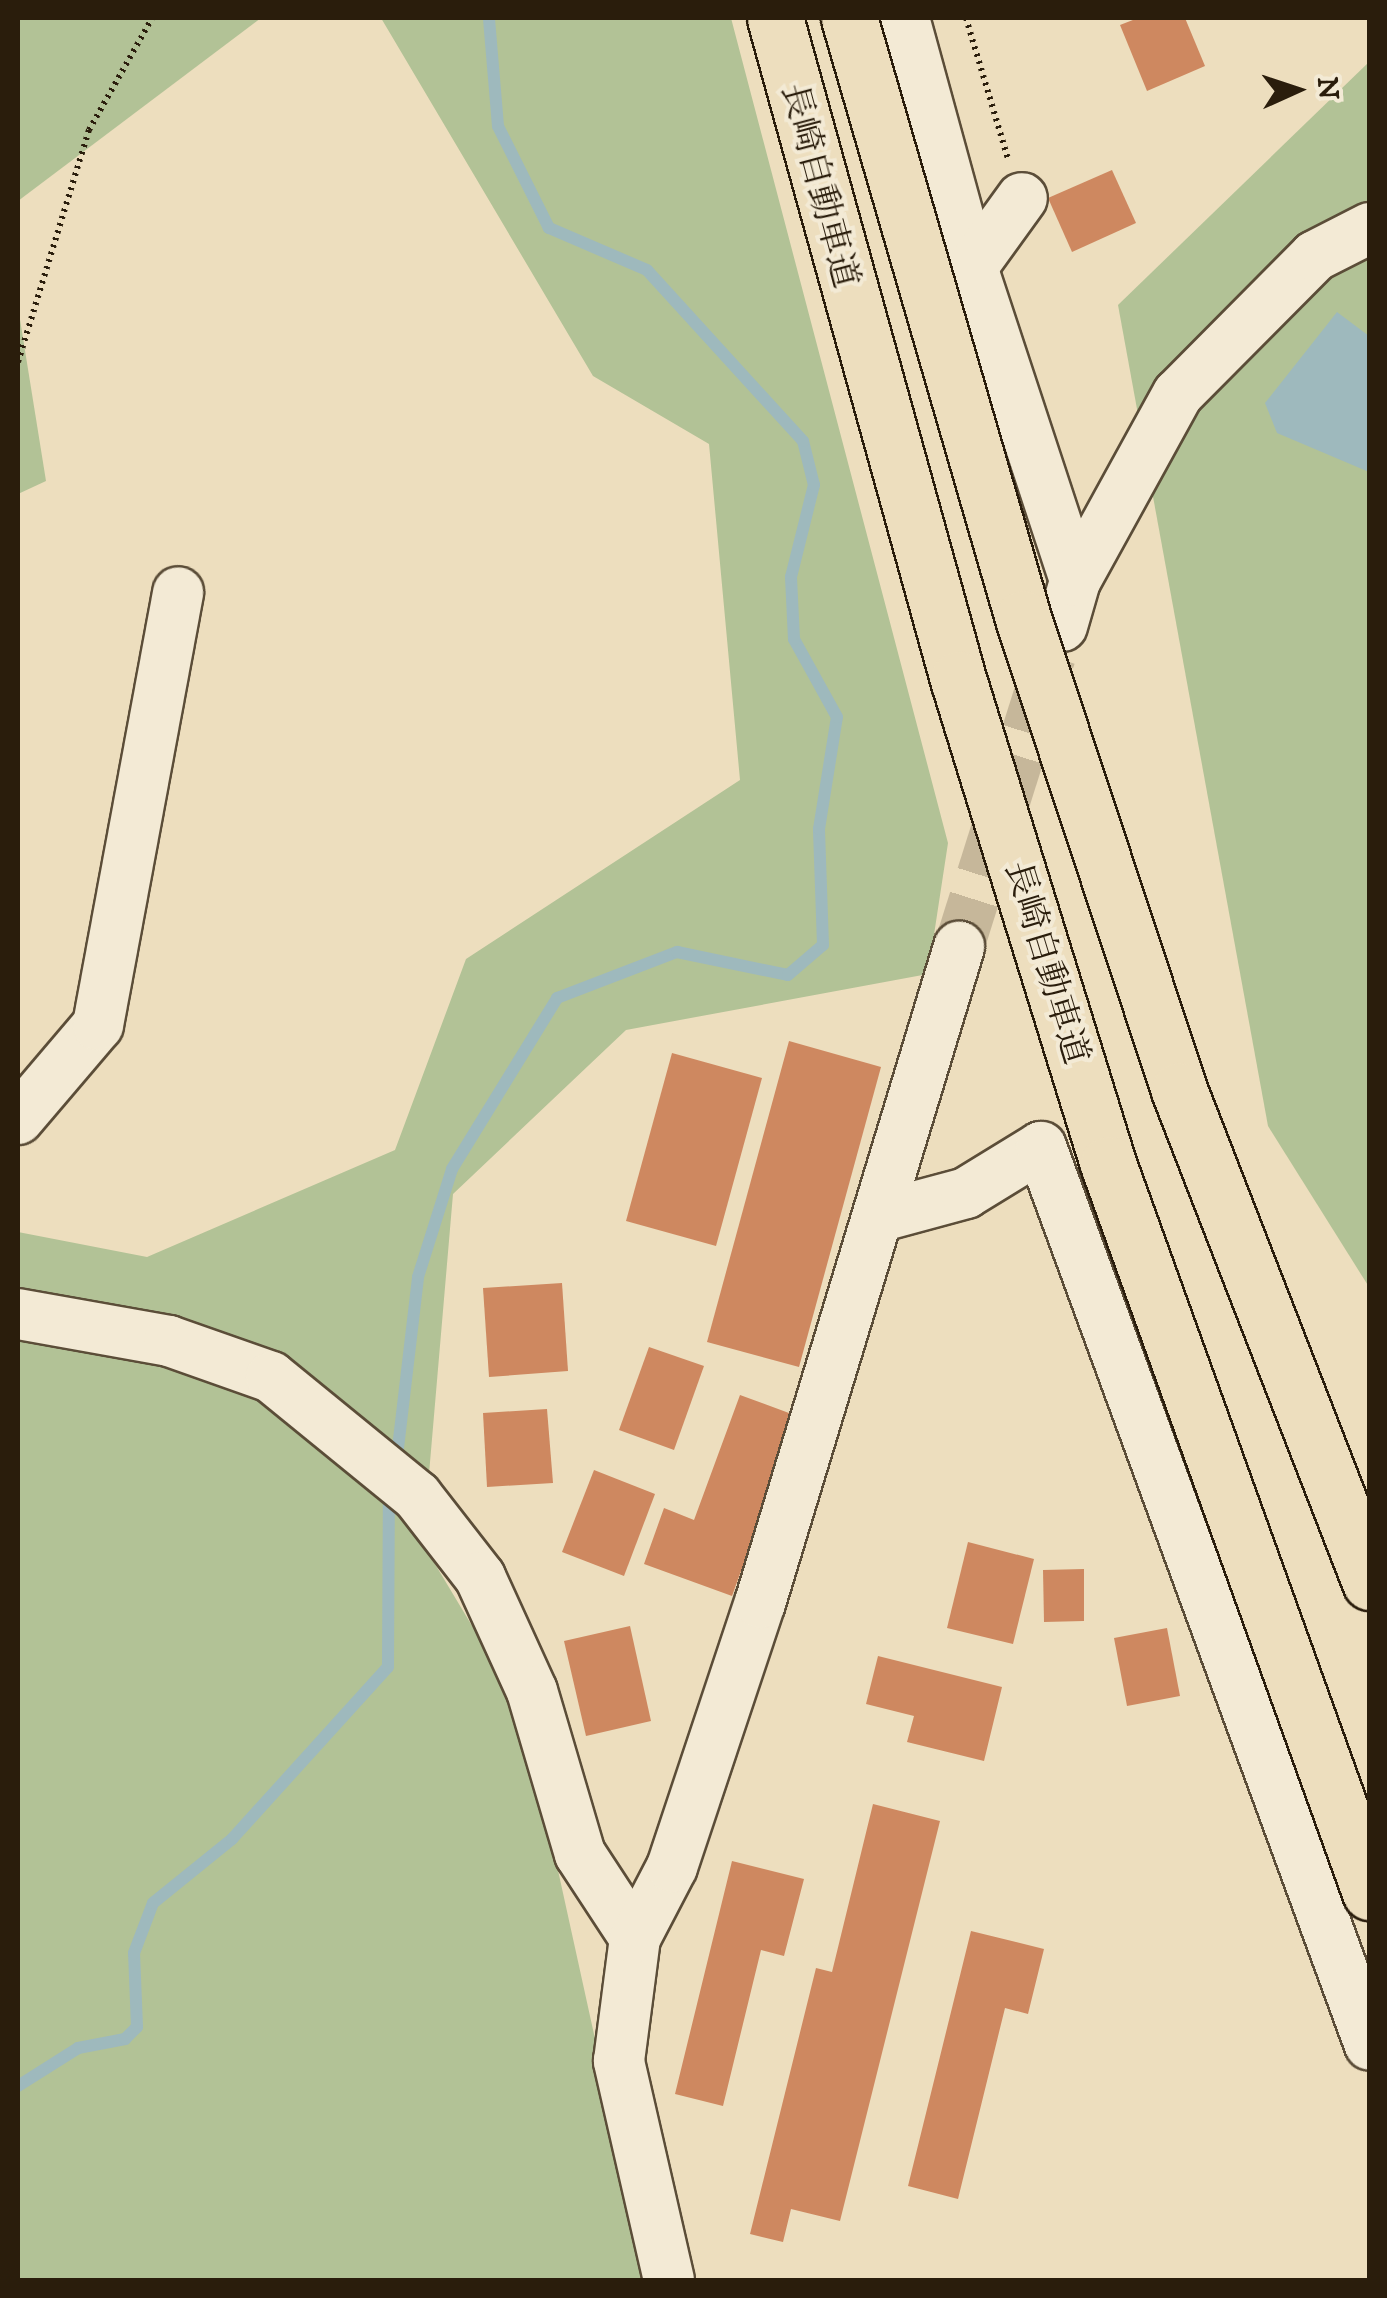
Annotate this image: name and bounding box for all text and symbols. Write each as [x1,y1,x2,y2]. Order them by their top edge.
north arrow [1247,40,1347,140]
text: N [1309,76,1346,101]
street label: 長崎自動車道 [772,79,866,293]
street label: 長崎自動車道 [995,856,1097,1070]

